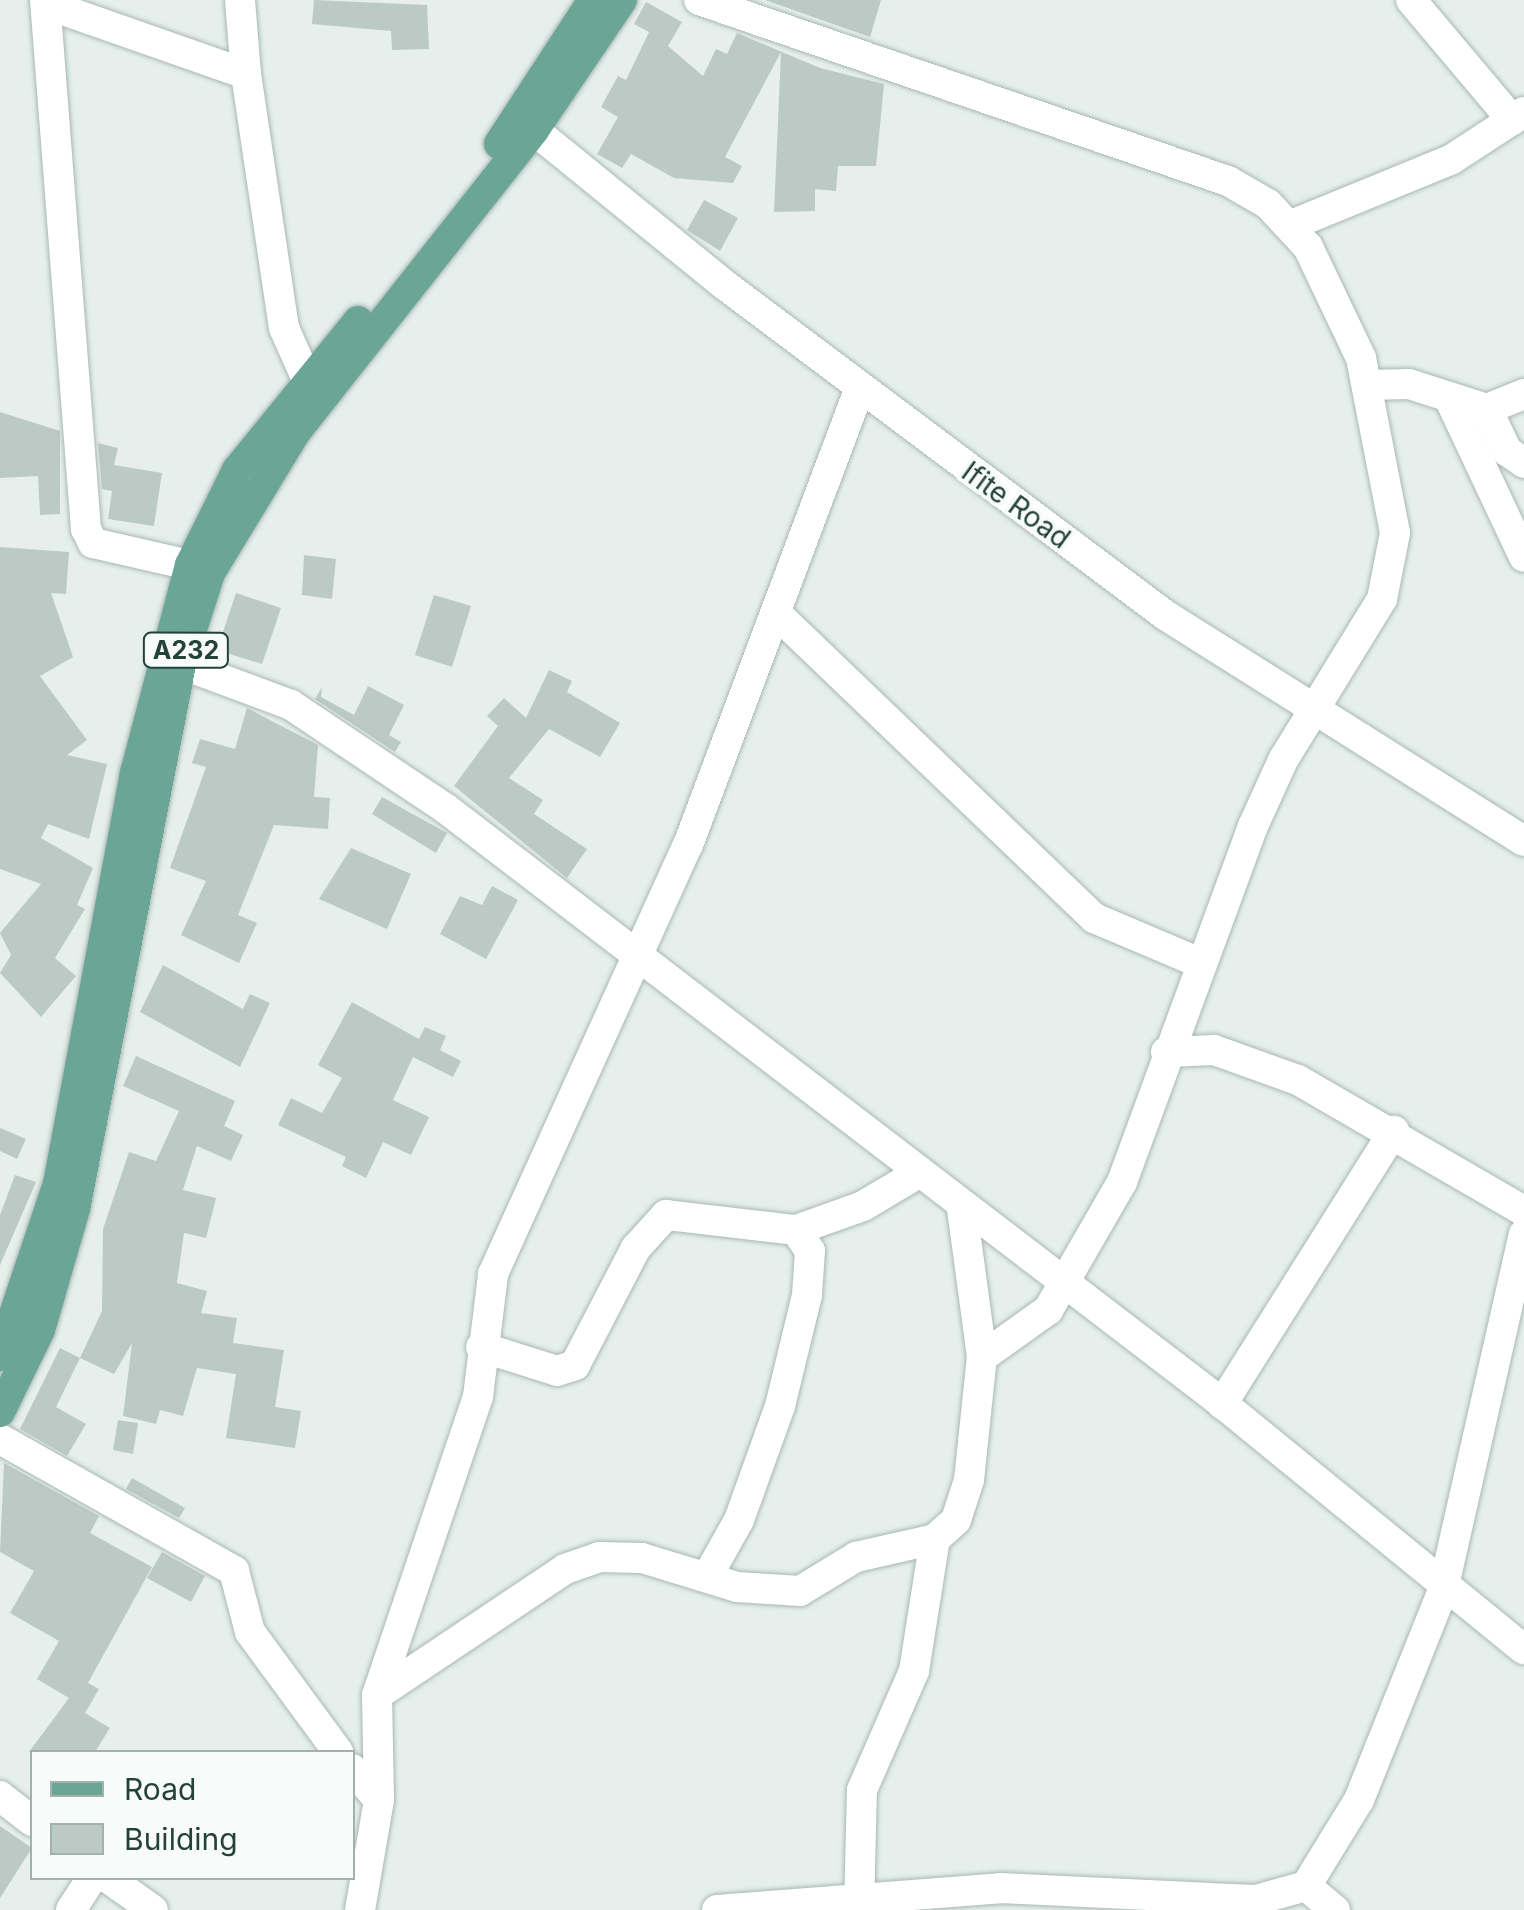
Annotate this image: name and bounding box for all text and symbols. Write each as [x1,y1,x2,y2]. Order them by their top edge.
street label: Ifite Road [955,455,1077,555]
road number: A232 [141,630,231,670]
legend [30,1750,355,1880]
text: Road [124,1771,196,1807]
text: Building [124,1821,238,1857]

